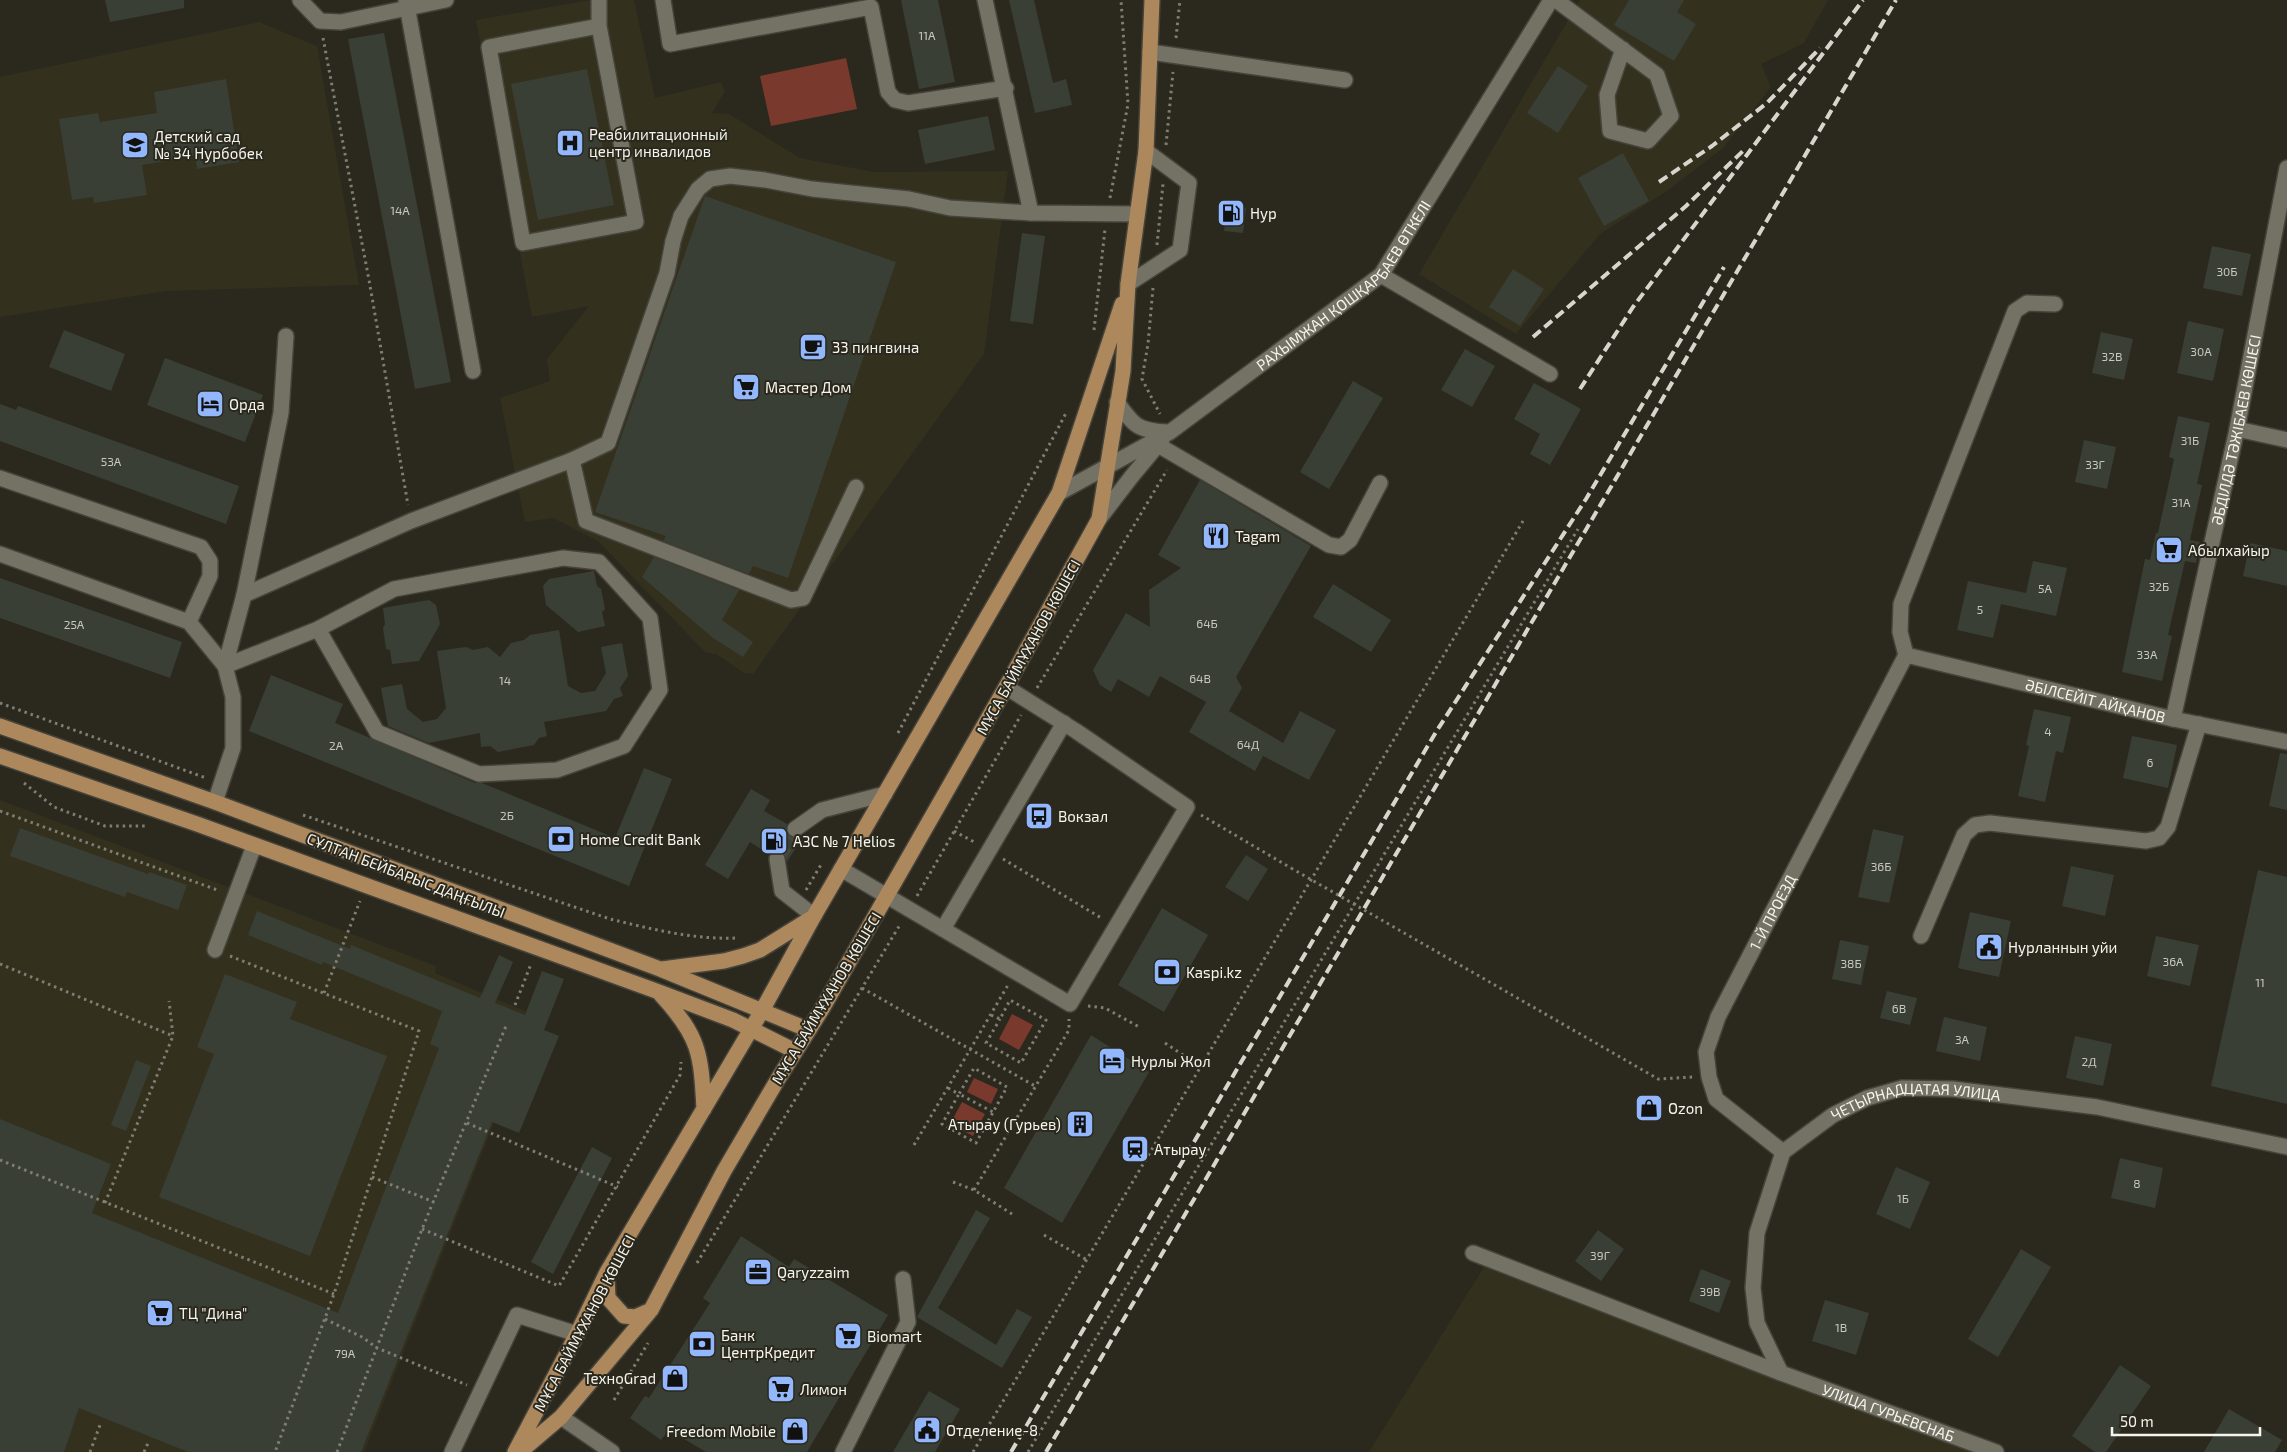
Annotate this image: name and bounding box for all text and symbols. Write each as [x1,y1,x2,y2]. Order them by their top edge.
house number: 11А [918,28,936,42]
place label: Реабилитационный центр инвалидов [589,125,728,160]
place label: Детский сад № 34 Нурбобек [154,127,263,163]
hospital icon: Реабилитационный центр инвалидов [555,128,585,158]
school or university icon: Детский сад № 34 Нурбобек [120,130,150,160]
street label: РАХЫМЖАН ҚОШҚАРБАЕВ ӨТКЕЛІ [1253,197,1434,374]
fuel station icon: Нур [1216,198,1246,228]
house number: 14А [390,203,410,217]
place label: Нур [1250,204,1277,223]
house number: 30Б [2216,264,2238,278]
cafe icon: 33 пингвина [798,332,828,362]
street label: ӘБДІЛДӘ ТӘЖІБАЕВ КӨШЕСІ [2207,333,2264,526]
place label: 33 пингвина [832,338,919,356]
house number: 30А [2190,344,2212,358]
house number: 32В [2102,349,2122,363]
supermarket icon: Мастер Дом [731,372,761,402]
place label: Мастер Дом [765,378,851,396]
hotel icon: Орда [195,389,225,419]
place label: Орда [229,395,265,413]
house number: 31Б [2181,433,2199,447]
house number: 53А [101,454,122,468]
house number: 33Г [2085,457,2105,471]
house number: 31А [2172,495,2191,509]
restaurant icon: Tagam [1201,521,1231,551]
place label: Tagam [1235,527,1280,545]
supermarket icon: Абылхайыр [2154,535,2184,565]
place label: Абылхайыр [2188,541,2270,559]
street label: МҰСА БАЙМҰХАНОВ КӨШЕСІ [972,556,1084,738]
house number: 32Б [2149,579,2169,593]
house number: 5А [2038,581,2052,595]
house number: 5 [1977,602,1983,616]
house number: 64Б [1196,616,1218,630]
house number: 25А [64,617,85,631]
house number: 33А [2137,647,2158,661]
house number: 64В [1189,671,1211,685]
house number: 14 [499,673,511,687]
street label: ӘБІЛСЕЙІТ АЙҚАНОВ [2024,675,2167,726]
house number: 4 [2044,724,2052,738]
house number: 64Д [1237,737,1259,751]
house number: 2А [329,738,344,752]
house number: 6 [2147,755,2154,769]
bus stop icon: Вокзал [1024,801,1054,831]
place label: Вокзал [1058,807,1108,825]
house number: 2Б [500,808,514,822]
bank icon: Home Credit Bank [546,824,576,854]
fuel station icon: АЗС № 7 Helios [759,826,789,856]
street label: СҰЛТАН БЕЙБАРЫС ДАҢҒЫЛЫ [304,829,508,921]
place label: Home Credit Bank [580,830,701,848]
place label: АЗС № 7 Helios [793,832,895,850]
house number: 36Б [1871,859,1891,873]
street label: 1-Й ПРОЕЗД [1746,871,1800,953]
street label: МҰСА БАЙМҰХАНОВ КӨШЕСІ [767,909,885,1087]
public building icon: Нурланнын уйи [1974,932,2004,962]
place label: Нурланнын уйи [2008,938,2117,957]
house number: 36А [2162,954,2184,968]
house number: 38Б [1840,956,1862,970]
bank icon: Kaspi.kz [1152,957,1182,987]
place label: Kaspi.kz [1186,963,1242,981]
house number: 11 [2255,975,2265,989]
house number: 6В [1892,1001,1906,1015]
house number: 3А [1955,1032,1970,1046]
hotel icon: Нурлы Жол [1097,1046,1127,1076]
place label: Нурлы Жол [1131,1052,1211,1071]
house number: 2Д [2081,1054,2097,1068]
street label: ЧЕТЫРНАДЦАТАЯ УЛИЦА [1828,1079,2002,1124]
shop icon: Ozon [1634,1093,1664,1123]
place label: Ozon [1668,1099,1703,1117]
building icon: Атырау (Гурьев) [1065,1109,1095,1139]
place label: Атырау (Гурьев) [948,1115,1061,1134]
station icon: Атырау [1120,1134,1150,1164]
place label: Атырау [1154,1140,1207,1159]
house number: 8 [2133,1176,2141,1190]
house number: 1Б [1897,1191,1909,1205]
street label: МҰСА БАЙМҰХАНОВ КӨШЕСІ [530,1232,638,1414]
house number: 39Г [1590,1248,1610,1262]
office icon: Qaryzzaim [743,1257,773,1287]
place label: Qaryzzaim [777,1263,850,1282]
house number: 39В [1700,1284,1720,1298]
supermarket icon: ТЦ "Дина" [145,1298,175,1328]
place label: ТЦ "Дина" [179,1304,247,1322]
house number: 1В [1835,1320,1847,1334]
supermarket icon: Biomart [833,1321,863,1351]
place label: Банк ЦентрКредит [721,1326,815,1361]
place label: Biomart [867,1327,922,1345]
bank icon: Банк ЦентрКредит [687,1329,717,1359]
house number: 79А [335,1346,356,1360]
shop icon: ТехноGrad [660,1363,690,1393]
place label: ТехноGrad [584,1369,656,1387]
supermarket icon: Лимон [766,1374,796,1404]
place label: Лимон [800,1380,847,1398]
street label: УЛИЦА ГУРЬЕВСНАБ [1820,1380,1957,1445]
scale bar [2112,1404,2260,1436]
text: 50 m [2120,1412,2154,1430]
public building icon: Отделение-8 [912,1415,942,1445]
shop icon: Freedom Mobile [780,1416,810,1446]
place label: Отделение-8 [946,1421,1038,1439]
place label: Freedom Mobile [666,1422,776,1440]

